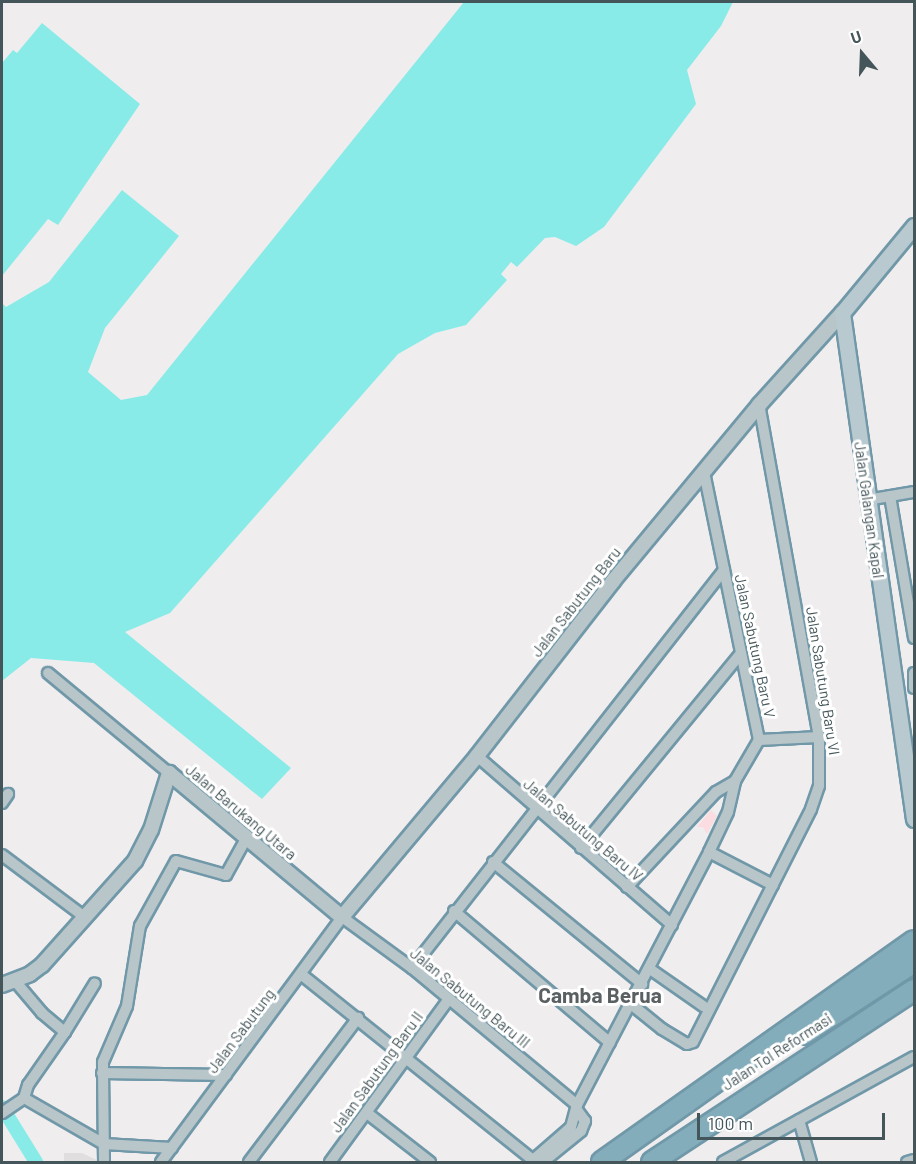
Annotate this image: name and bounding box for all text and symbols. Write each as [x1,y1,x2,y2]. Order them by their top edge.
north arrow [832,24,892,84]
text: U [848,26,864,47]
street label: Jalan Galangan Kapal [851,441,887,579]
street label: Jalan Sabutung Baru [528,544,624,660]
street label: Jalan Sabutung Baru V [731,573,779,719]
street label: Jalan Sabutung Baru VI [802,606,844,756]
street label: Jalan Barukang Utara [182,760,300,864]
street label: Jalan Sabutung Baru IV [520,775,646,885]
street label: Jalan Sabutung Baru III [406,944,534,1052]
district label: Camba Berua [538,982,662,1008]
street label: Jalan Sabutung [203,985,279,1077]
street label: Jalan Sabutung Baru II [327,1008,427,1136]
street label: Jalan Tol Reformasi [719,1010,835,1094]
scale bar [700,1101,888,1139]
text: 100 m [708,1112,753,1134]

